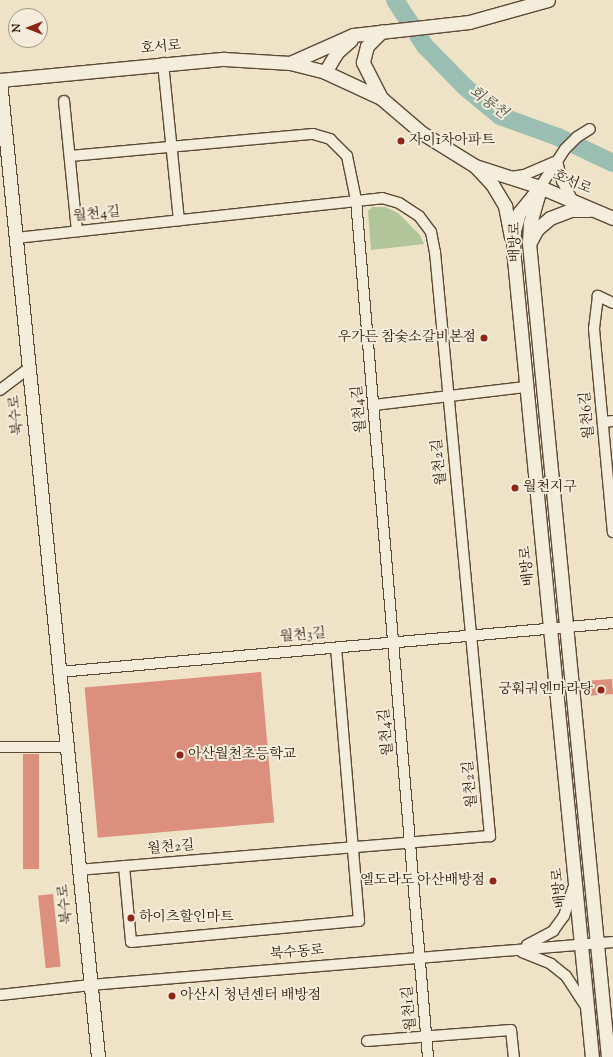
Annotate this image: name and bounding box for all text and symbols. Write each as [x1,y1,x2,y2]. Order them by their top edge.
north arrow [8,8,48,48]
text: N [9,24,25,32]
street label: 호서로 [140,38,182,58]
water label: 회룡천 [465,83,511,123]
place label: 자이1차아파트 [409,133,495,149]
marker: 자이1차아파트 [396,136,406,146]
street label: 호서로 [550,167,594,199]
street label: 월천4길 [72,204,122,226]
street label: 배방로 [508,222,524,262]
place label: 우가든 참숯소갈비본점 [338,330,476,346]
marker: 우가든 참숯소갈비본점 [479,333,489,343]
street label: 월천4길 [350,385,370,433]
street label: 월천6길 [578,391,598,439]
street label: 북수로 [7,394,27,436]
street label: 월천2길 [429,438,451,486]
place label: 월천지구 [523,480,577,496]
marker: 월천지구 [510,483,520,493]
street label: 배방로 [518,545,538,587]
street label: 월천3길 [279,626,327,646]
place label: 궁훠궈엔마라탕 [498,682,593,698]
marker: 궁훠궈엔마라탕 [596,685,606,695]
street label: 월천4길 [377,708,397,756]
place label: 아산월천초등학교 [188,747,296,763]
marker: 아산월천초등학교 [175,750,185,760]
street label: 월천2길 [461,760,481,808]
street label: 월천2길 [147,838,195,858]
street label: 배방로 [550,867,570,909]
place label: 엘도라도 아산배방점 [360,873,485,889]
marker: 엘도라도 아산배방점 [488,876,498,886]
street label: 북수로 [56,883,76,925]
place label: 하이츠할인마트 [139,910,234,926]
marker: 하이츠할인마트 [126,913,136,923]
street label: 북수동로 [269,942,325,964]
street label: 월천1길 [400,985,420,1031]
place label: 아산시 청년센터 배방점 [180,988,321,1004]
marker: 아산시 청년센터 배방점 [167,991,177,1001]

